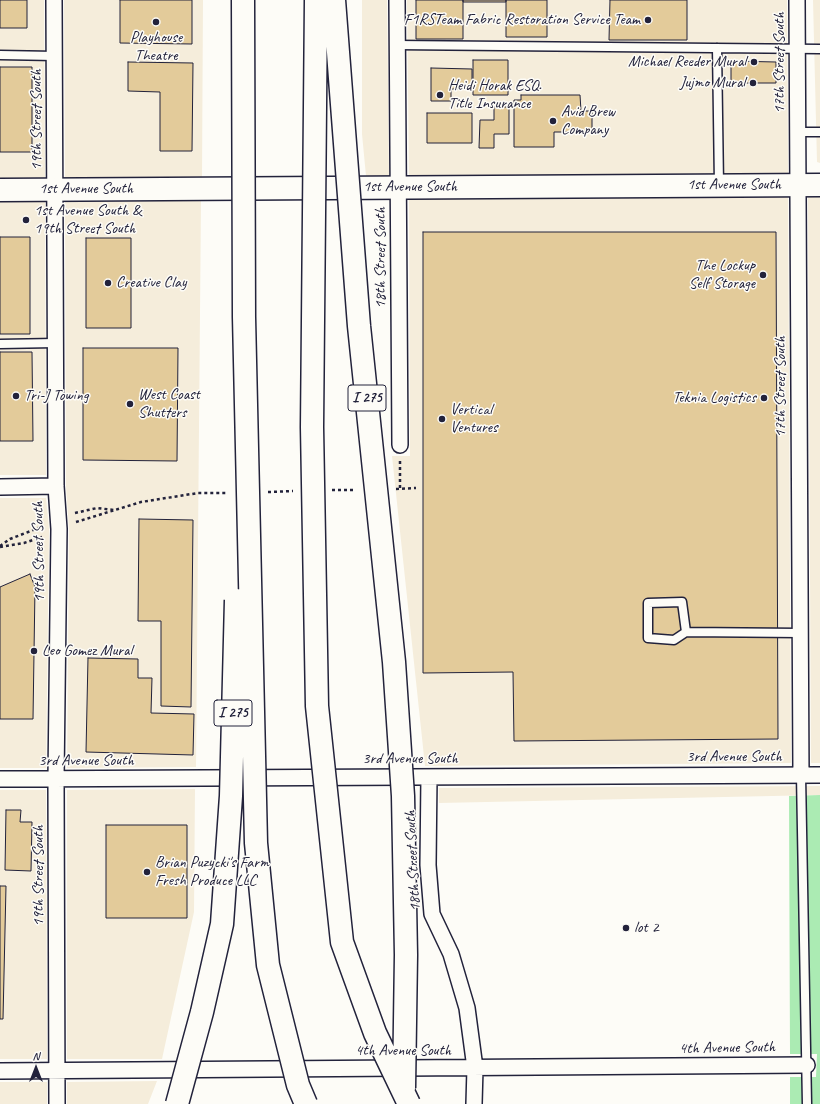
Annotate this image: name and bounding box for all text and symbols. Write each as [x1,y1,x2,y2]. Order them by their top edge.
place label: F1RSTeam Fabric Restoration Service Team [404,10,640,30]
street label: 17th Street South [770,12,790,114]
marker: F1RSTeam Fabric Restoration Service Team [643,15,653,25]
marker: Playhouse Theatre [151,17,161,27]
place label: Playhouse Theatre [130,28,182,66]
place label: Michael Reeder Mural [628,52,746,72]
marker: Michael Reeder Mural [749,57,759,67]
street label: 19th Street South [27,69,47,171]
place label: Jujmo Mural [680,73,745,93]
place label: Heidi Horak ESQ. Title Insurance [448,76,542,114]
marker: Jujmo Mural [748,78,758,88]
marker: Heidi Horak ESQ. Title Insurance [435,90,445,100]
place label: Avid Brew Company [561,102,615,140]
marker: Avid Brew Company [548,116,558,126]
street label: 1st Avenue South [687,175,781,195]
street label: 1st Avenue South [363,177,457,197]
street label: 1st Avenue South [39,179,133,199]
place label: 1st Avenue South & 19th Street South [34,201,141,239]
street label: 18th Street South [371,207,391,309]
marker: 1st Avenue South & 19th Street South [21,215,31,225]
place label: The Lockup Self Storage [689,256,755,294]
marker: The Lockup Self Storage [758,270,768,280]
place label: Creative Clay [116,273,186,293]
marker: Creative Clay [103,278,113,288]
street label: 17th Street South [771,336,791,438]
place label: West Coast Shutters [138,385,200,423]
road number: I 275 [348,385,386,411]
place label: Tri-J Towing [24,386,88,406]
place label: Teknia Logistics [672,388,756,408]
marker: Tri-J Towing [11,391,21,401]
marker: Teknia Logistics [759,393,769,403]
marker: West Coast Shutters [125,399,135,409]
place label: Vertical Ventures [450,400,497,438]
marker: Vertical Ventures [437,414,447,424]
street label: 19th Street South [29,501,49,603]
place label: Leo Gomez Mural [42,641,132,661]
marker: Leo Gomez Mural [29,646,39,656]
road number: I 275 [214,700,252,726]
street label: 3rd Avenue South [686,747,782,767]
street label: 3rd Avenue South [362,749,458,769]
street label: 3rd Avenue South [38,751,134,771]
street label: 18th Street South [401,810,425,912]
street label: 19th Street South [29,825,49,927]
place label: Brian Puzycki's Farm Fresh Produce LLC [155,853,269,891]
marker: Brian Puzycki's Farm Fresh Produce LLC [142,867,152,877]
place label: lot 2 [634,918,659,938]
marker: lot 2 [621,923,631,933]
street label: 4th Avenue South [679,1038,775,1058]
street label: 4th Avenue South [355,1041,451,1061]
north arrow [16,1048,56,1088]
text: N [33,1049,39,1063]

